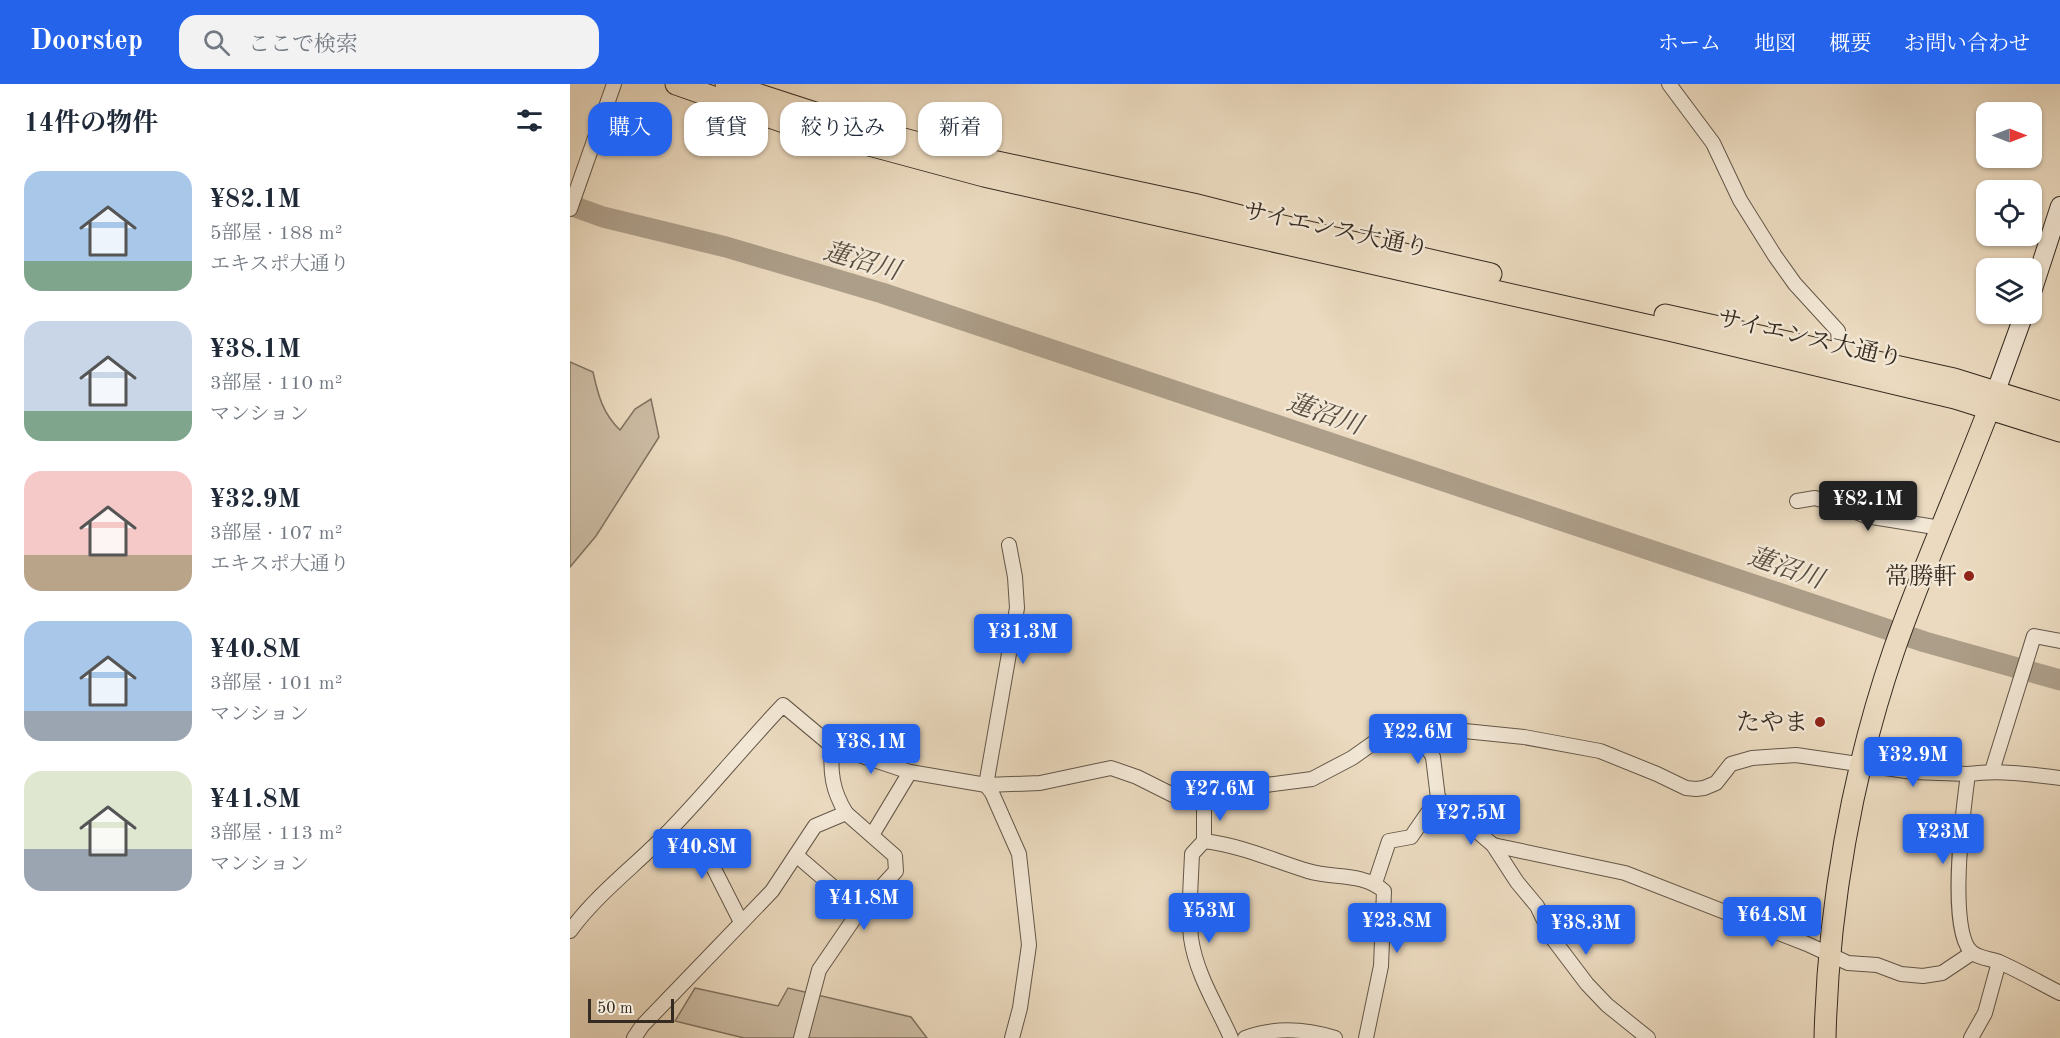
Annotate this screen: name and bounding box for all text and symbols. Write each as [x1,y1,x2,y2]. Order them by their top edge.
search box [179,15,599,69]
icon: search [200,26,233,59]
text: Doorstep [30,28,143,56]
text: ここで検索 [248,34,358,56]
text: ホーム [1658,34,1721,55]
text: 地図 [1754,34,1796,55]
text: 概要 [1829,34,1871,55]
text: お問い合わせ [1904,34,2030,55]
chip: 購入 [588,102,672,156]
chip: 賃貸 [684,102,768,156]
chip: 絞り込み [780,102,906,156]
chip: 新着 [918,102,1002,156]
north arrow [1976,102,2042,168]
map controls [1976,102,2042,324]
icon: filters [513,104,546,137]
text: 14件の物件 [24,111,158,137]
button: locate [1976,180,2042,246]
text: ¥82.1M [210,187,301,213]
icon: home [72,195,144,267]
street label: サイエンス大通り [1241,197,1431,262]
text: 5部屋 · 188 m² [210,224,342,244]
water label: 蓮沼川 [820,237,906,286]
text: エキスポ大通り [210,255,350,275]
button: layers [1976,258,2042,324]
street label: サイエンス大通り [1715,304,1905,373]
text: ¥38.1M [210,337,301,363]
icon: home [72,345,144,417]
text: 3部屋 · 110 m² [210,374,342,394]
water label: 蓮沼川 [1283,388,1369,441]
text: マンション [210,405,309,425]
pin: ¥82.1M [1819,481,1917,532]
text: ¥32.9M [210,487,301,513]
text: ¥82.1M [1833,490,1903,510]
icon: home [72,495,144,567]
text: 3部屋 · 107 m² [210,524,342,544]
water label: 蓮沼川 [1744,542,1830,595]
text: エキスポ大通り [210,555,350,575]
place label: 常勝軒 [1885,563,1957,590]
marker: 常勝軒 [1962,569,1976,583]
pin: ¥31.3M [974,614,1072,665]
text: ¥31.3M [988,623,1058,643]
text: ¥40.8M [210,637,301,663]
icon: home [72,645,144,717]
text: 3部屋 · 101 m² [210,674,342,694]
text: マンション [210,705,309,725]
place label: たやま [1736,711,1808,736]
pin: ¥22.6M [1369,714,1467,765]
marker: たやま [1813,715,1827,729]
text: ¥22.6M [1383,723,1453,743]
pin: ¥38.1M [822,724,920,775]
text: ¥38.1M [836,733,906,753]
pin: ¥32.9M [1864,737,1962,788]
text: ¥32.9M [1878,746,1948,766]
pin: ¥27.6M [1171,771,1269,822]
text: ¥27.6M [1185,780,1255,800]
text: ¥41.8M [210,787,301,813]
icon: home [72,795,144,867]
pin: ¥27.5M [1422,795,1520,846]
text: ¥27.5M [1436,804,1506,824]
pin: ¥23M [1907,814,1979,865]
text: ¥23M [1917,823,1969,843]
text: 3部屋 · 113 m² [210,824,342,844]
pin: ¥40.8M [653,829,751,880]
text: ¥40.8M [667,838,737,858]
text: マンション [210,855,309,875]
pin: ¥41.8M [815,880,913,931]
text: ¥41.8M [829,889,899,909]
pin: ¥53M [1173,893,1245,944]
pin: ¥64.8M [1723,897,1821,948]
text: ¥53M [1183,902,1235,922]
pin: ¥23.8M [1348,903,1446,954]
pin: ¥38.3M [1537,905,1635,956]
text: ¥64.8M [1737,906,1807,926]
text: ¥23.8M [1362,912,1432,932]
text: ¥38.3M [1551,914,1621,934]
scale bar [588,996,674,1024]
text: 50 m [597,1001,633,1017]

